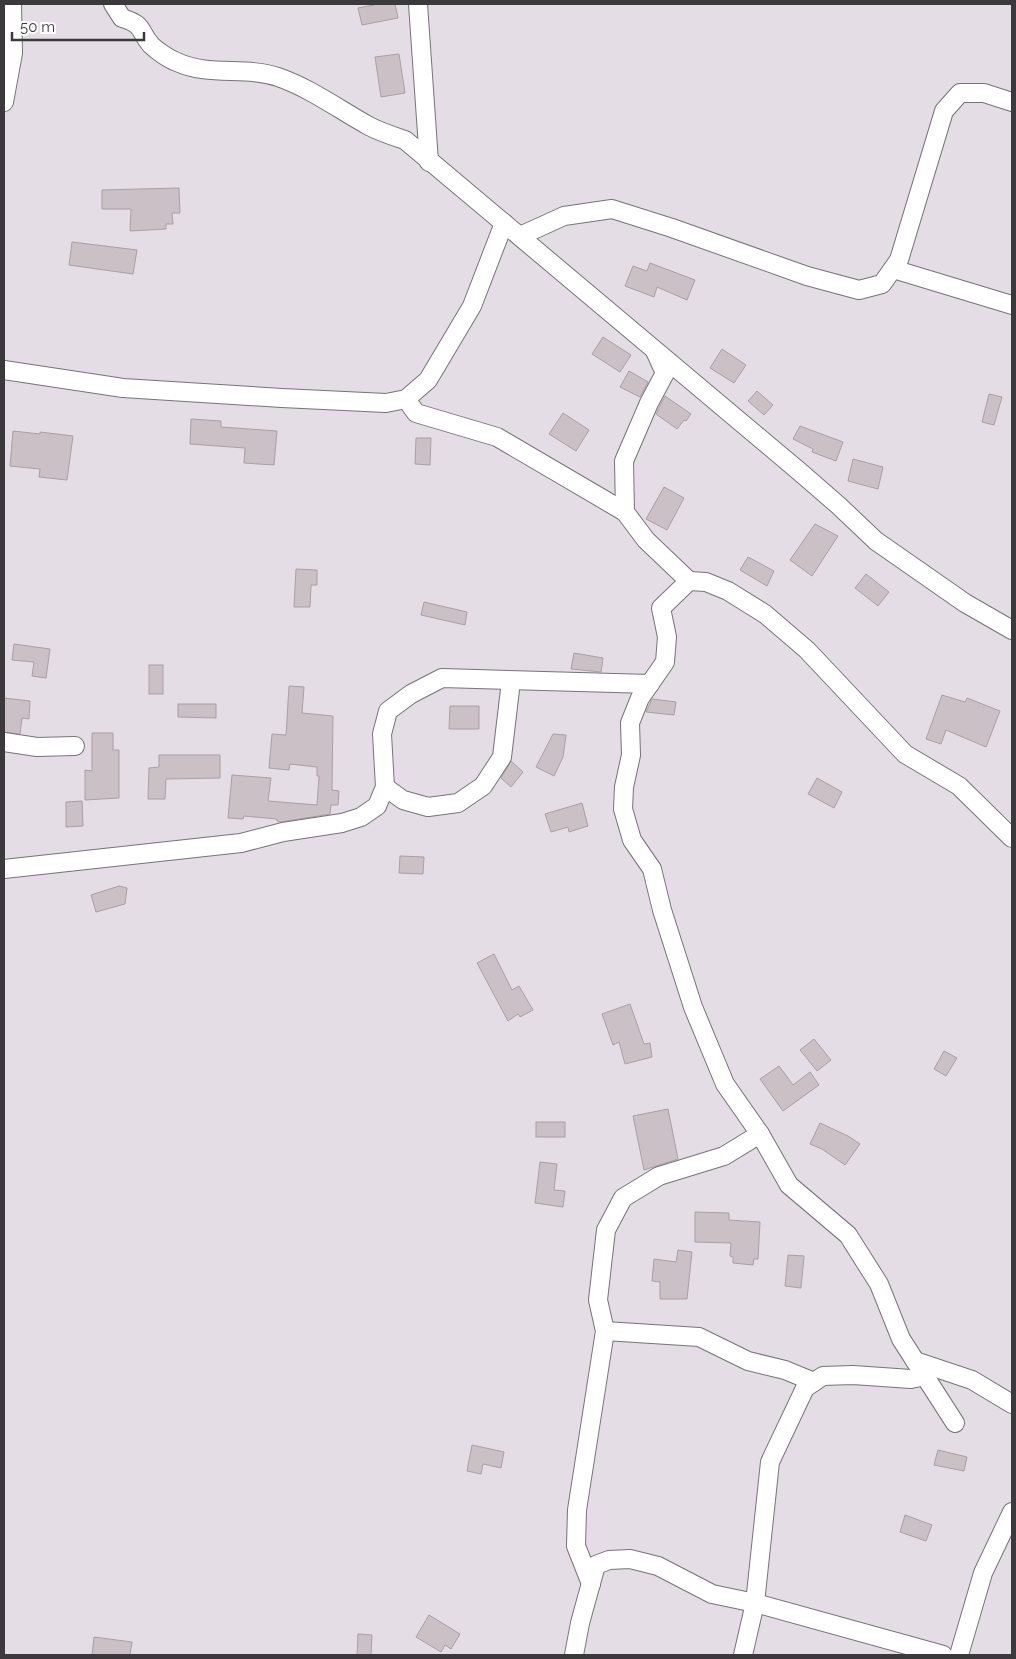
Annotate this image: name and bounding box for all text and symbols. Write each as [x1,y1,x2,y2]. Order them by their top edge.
scale bar [12,10,145,42]
text: 50 m [20,18,55,36]

